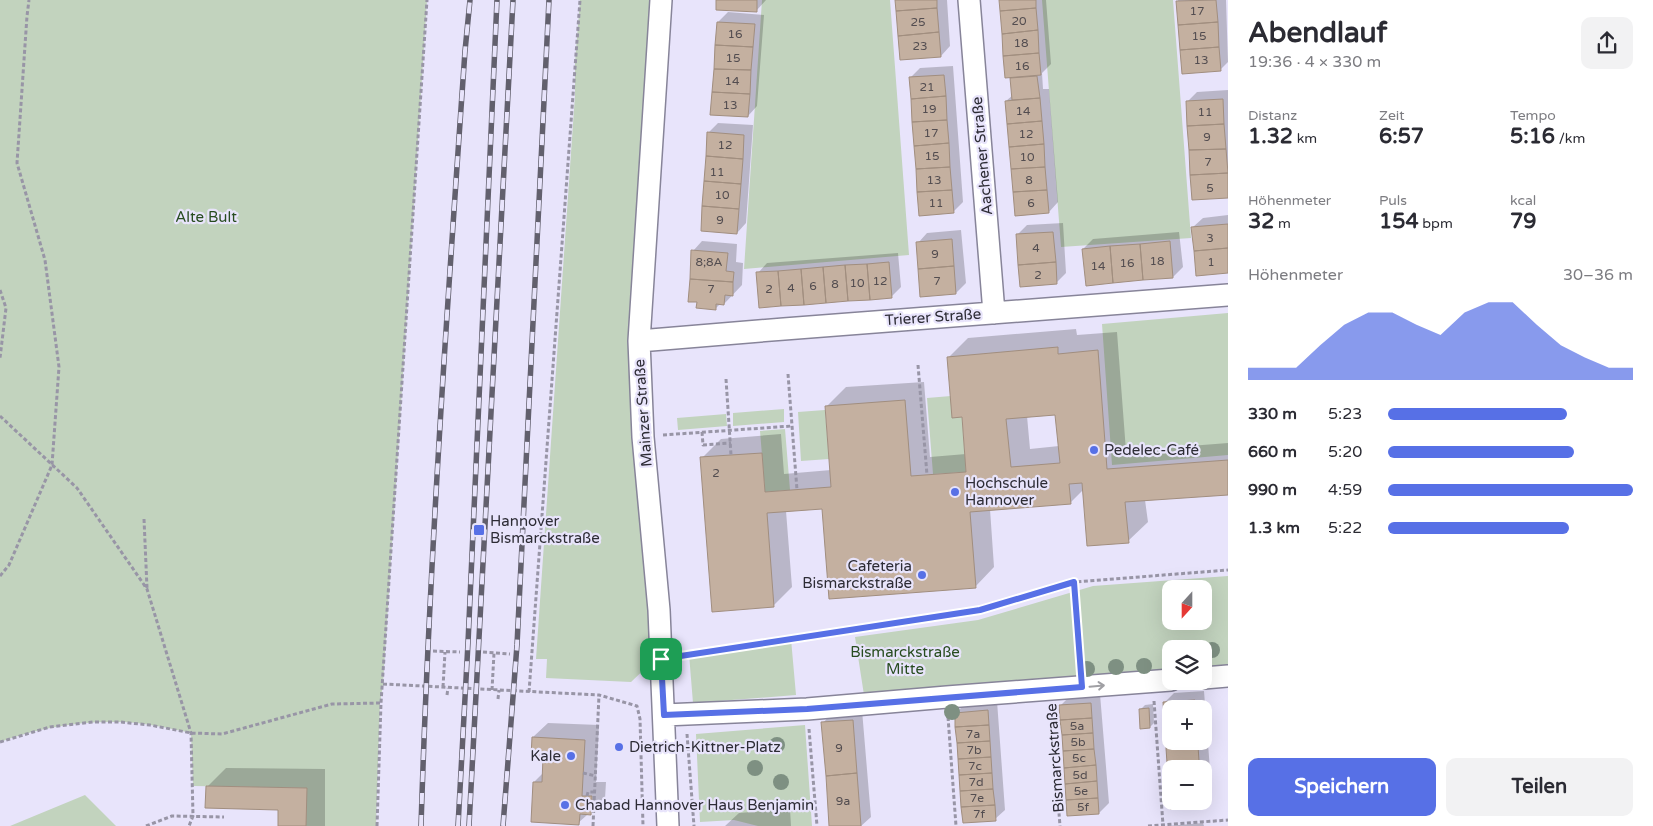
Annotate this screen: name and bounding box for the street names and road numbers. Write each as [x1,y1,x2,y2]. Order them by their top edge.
street label: Aachener Straße [968,96,996,216]
street label: Trierer Straße [884,305,982,329]
street label: Mainzer Straße [630,359,656,467]
street label: Bismarckstraße [1042,703,1068,813]

